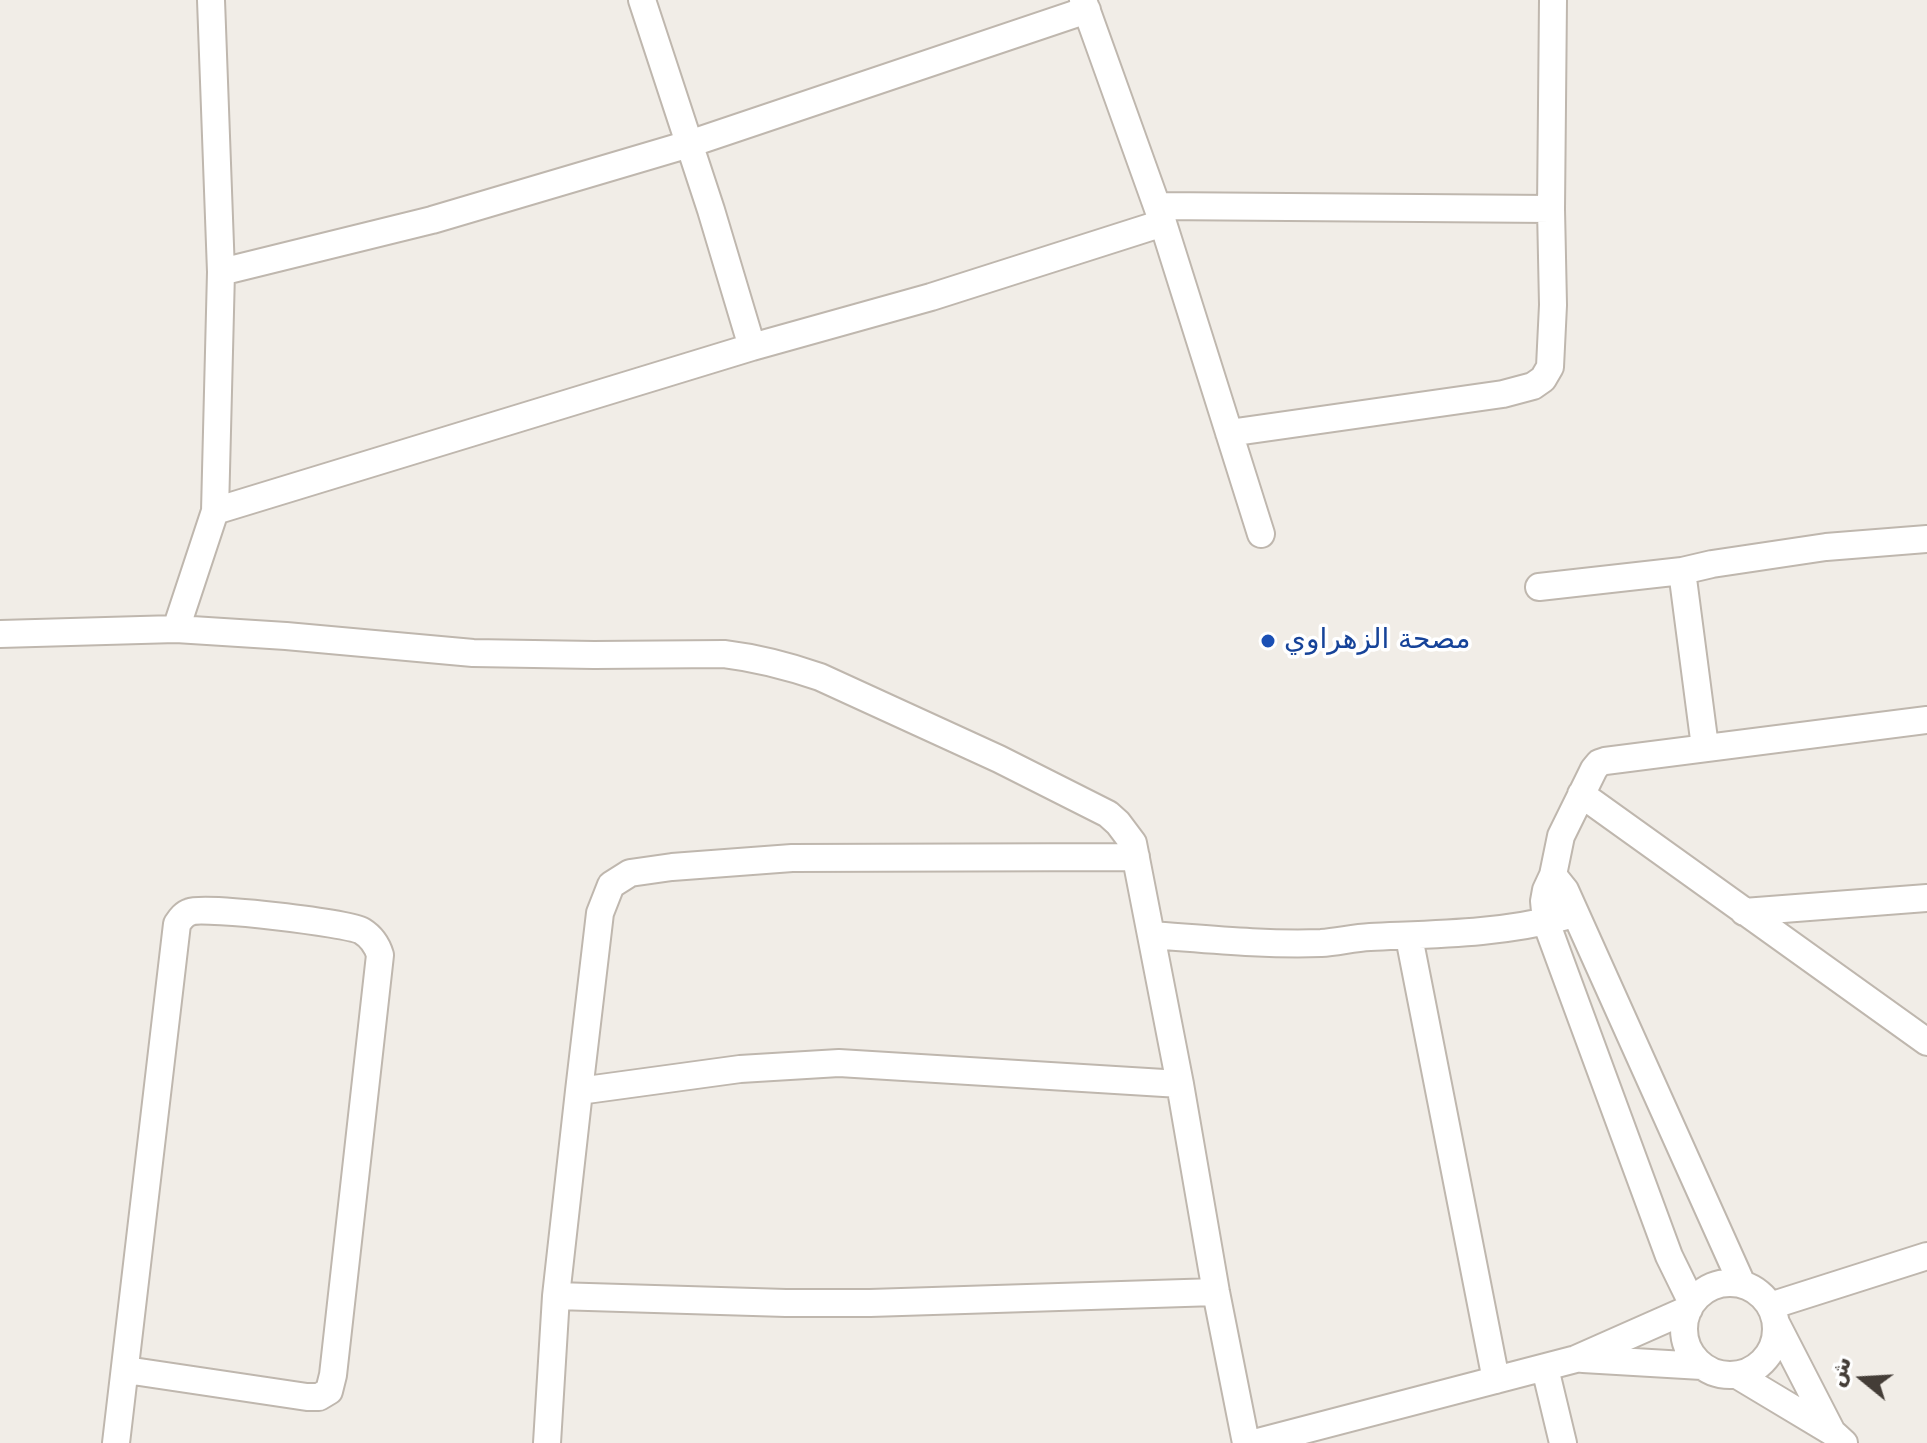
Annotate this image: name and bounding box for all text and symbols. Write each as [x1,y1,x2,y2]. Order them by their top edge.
place label: مصحة الزهراوي [1284,624,1470,658]
marker: مصحة الزهراوي [1259,632,1277,650]
north arrow [1823,1339,1903,1419]
text: ش [1823,1353,1856,1390]

